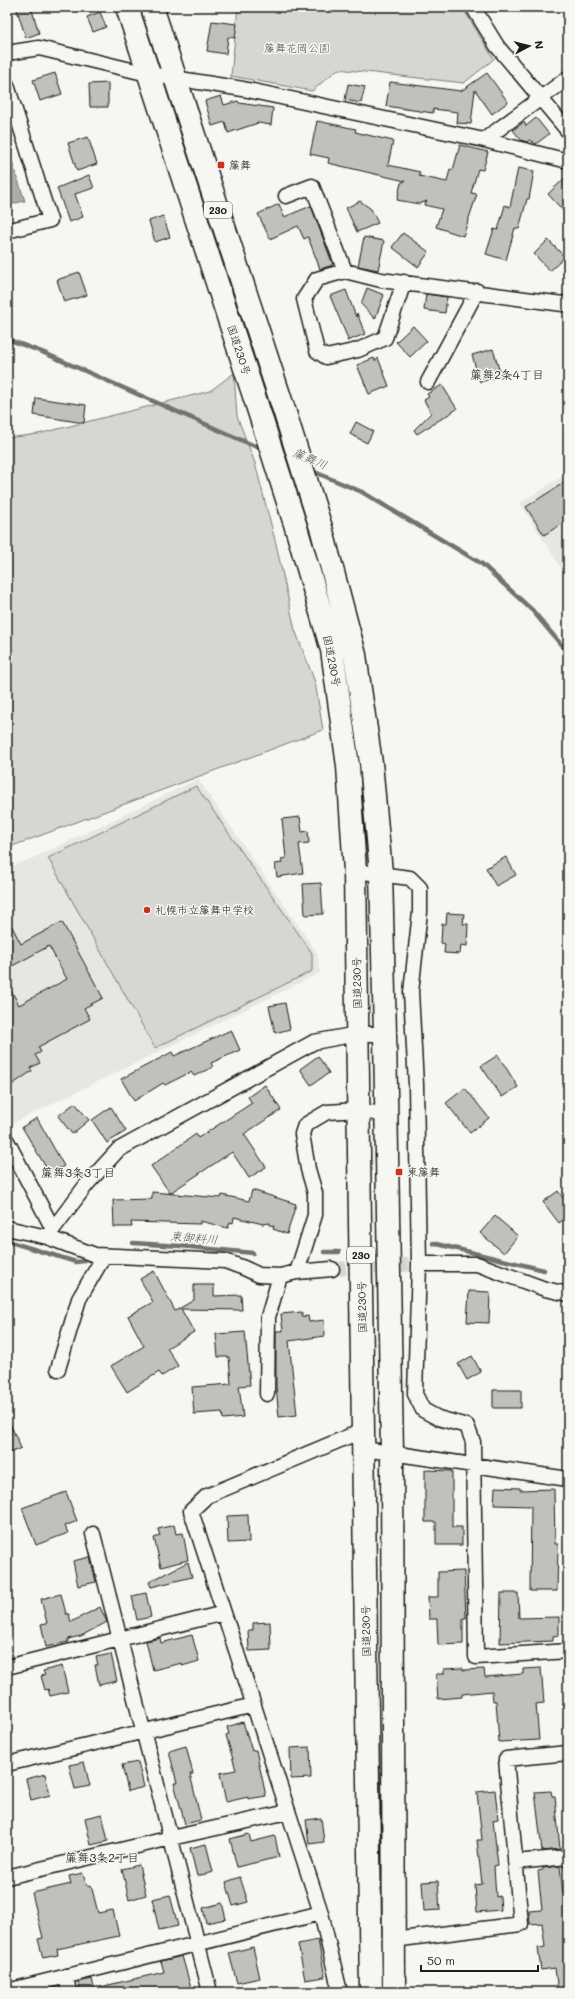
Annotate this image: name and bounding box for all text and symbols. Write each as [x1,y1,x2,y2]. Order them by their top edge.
north arrow [509,26,549,66]
park label: 簾舞花岡公園 [264,40,330,55]
text: N [531,40,547,50]
place label: 簾舞 [229,157,251,172]
marker: 簾舞 [216,160,226,170]
road number: 230 [204,202,232,218]
street label: 国道230号 [224,323,255,377]
district label: 簾舞2条4丁目 [470,366,544,382]
water label: 簾舞川 [291,444,330,472]
street label: 国道230号 [320,634,345,688]
place label: 札幌市立簾舞中学校 [155,902,254,917]
marker: 札幌市立簾舞中学校 [142,905,152,915]
street label: 国道230号 [349,957,364,1009]
district label: 簾舞3条3丁目 [41,1164,115,1180]
place label: 東簾舞 [407,1164,440,1179]
marker: 東簾舞 [394,1167,404,1177]
water label: 東御料川 [169,1227,219,1247]
road number: 230 [347,1247,375,1263]
street label: 国道230号 [354,1281,369,1333]
street label: 国道230号 [358,1605,373,1657]
district label: 簾舞3条2丁目 [65,1849,139,1865]
scale bar [421,1947,538,1973]
text: 50 m [427,1952,455,1968]

